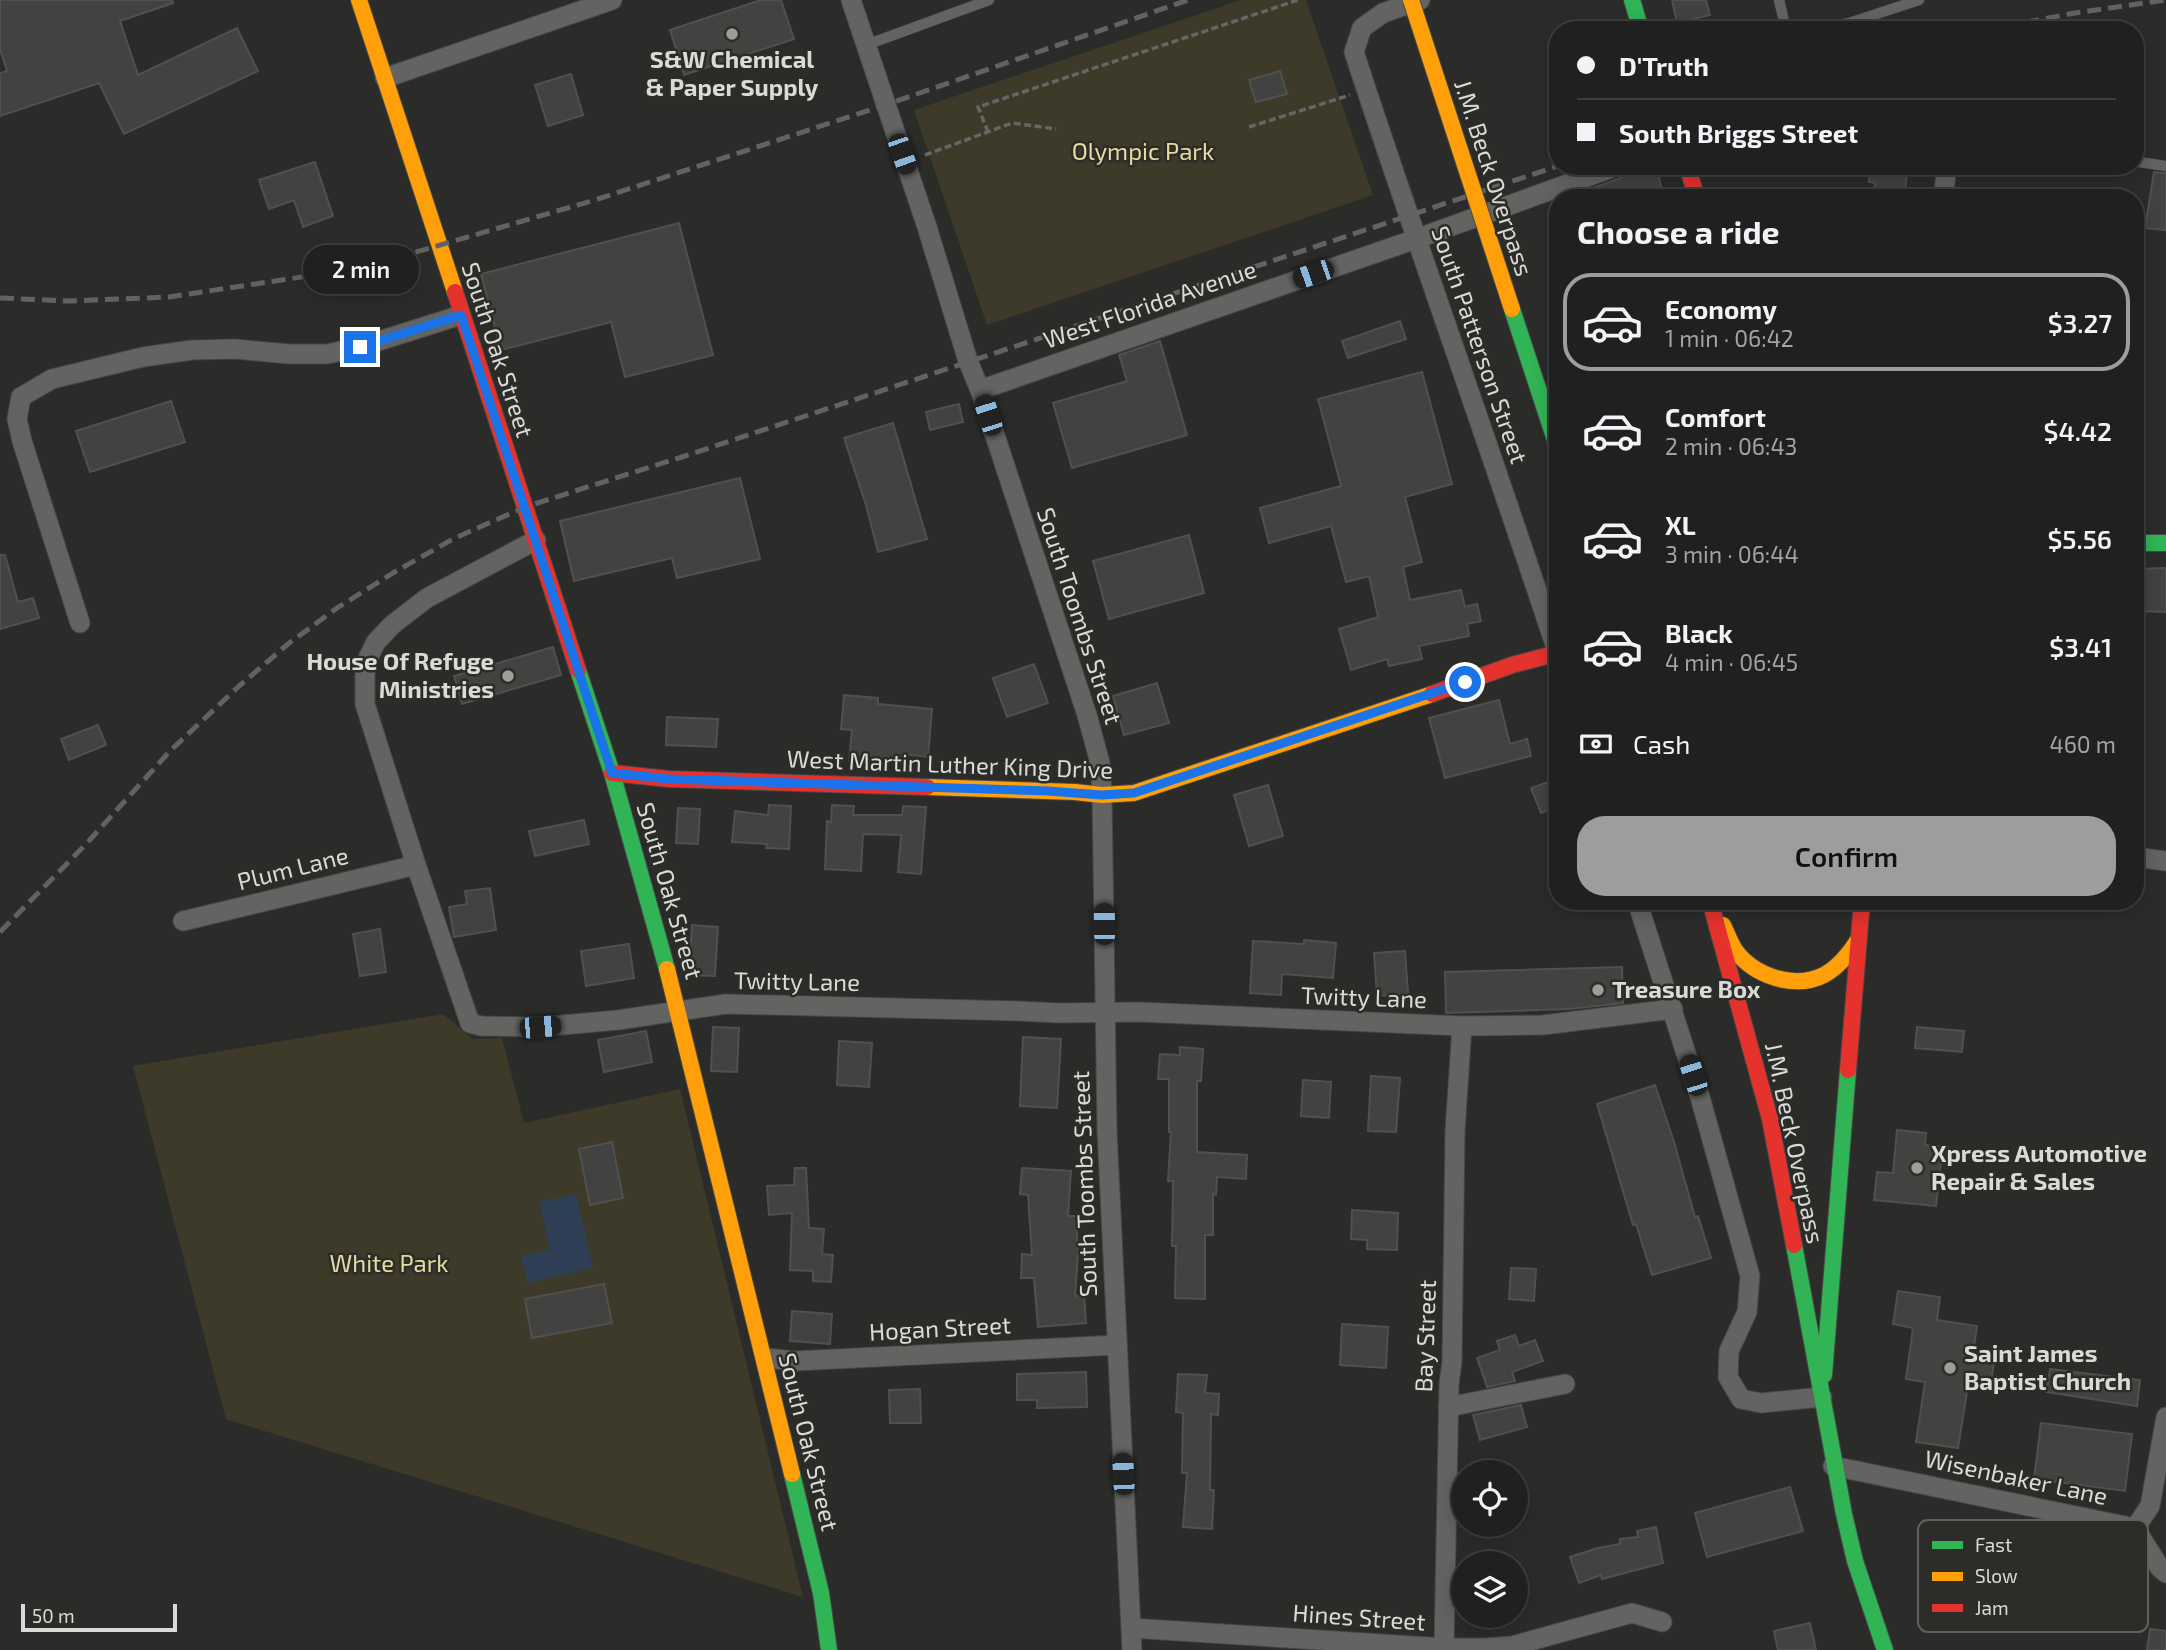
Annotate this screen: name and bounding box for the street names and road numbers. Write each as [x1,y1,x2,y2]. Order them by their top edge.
street label: J.M. Beck Overpass [1449,76,1540,279]
street label: South Patterson Street [1426,222,1535,467]
street label: West Florida Avenue [1039,254,1260,354]
street label: South Oak Street [456,258,540,441]
street label: South Toombs Street [1032,504,1129,728]
street label: West Martin Luther King Drive [786,743,1114,784]
street label: South Oak Street [631,799,710,982]
street label: Plum Lane [234,840,351,895]
street label: Twitty Lane [734,965,860,996]
street label: Twitty Lane [1301,980,1428,1013]
street label: J.M. Beck Overpass [1760,1039,1831,1246]
street label: South Toombs Street [1065,1071,1102,1298]
street label: Bay Street [1408,1279,1441,1393]
street label: Hogan Street [868,1309,1012,1346]
street label: South Oak Street [773,1350,846,1534]
street label: Wisenbaker Lane [1922,1443,2110,1510]
street label: Hines Street [1292,1597,1426,1636]

